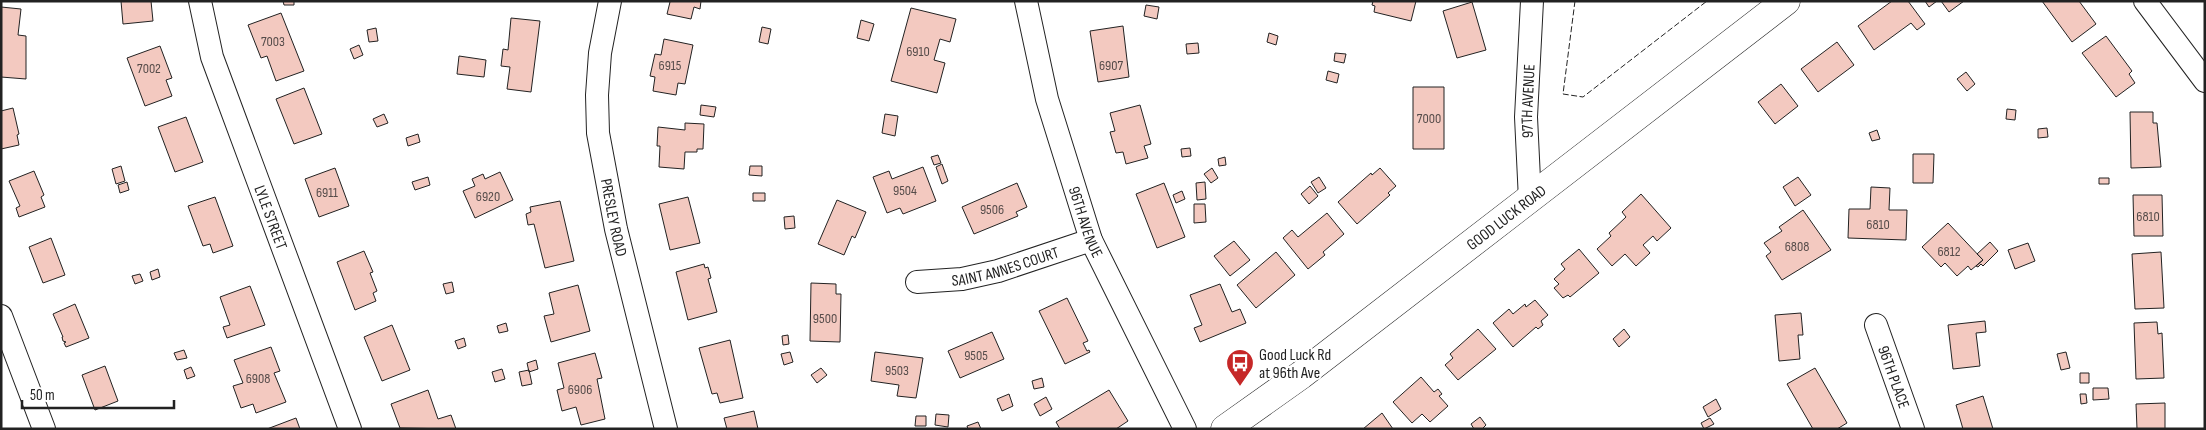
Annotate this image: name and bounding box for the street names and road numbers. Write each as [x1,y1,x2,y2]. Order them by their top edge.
street label: 97TH AVENUE [1518,64,1540,138]
street label: PRESLEY ROAD [596,177,631,259]
street label: GOOD LUCK ROAD [1463,181,1550,255]
street label: LYLE STREET [249,183,291,253]
street label: 96TH AVENUE [1064,184,1106,261]
street label: SAINT ANNES COURT [951,243,1062,291]
street label: 96TH PLACE [1873,343,1913,411]

